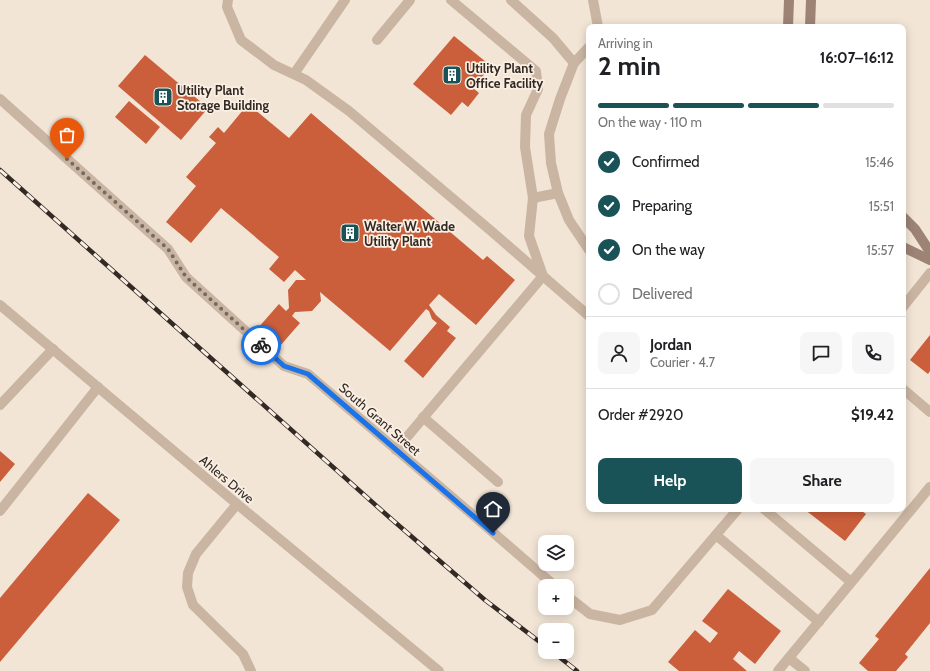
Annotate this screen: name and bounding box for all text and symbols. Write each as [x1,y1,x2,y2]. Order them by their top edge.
text: Arriving in [598,35,653,51]
text: 16:07–16:12 [820,49,894,67]
text: 2 min [598,50,661,82]
place label: Utility Plant Office Facility [466,60,543,91]
building icon: Utility Plant Office Facility [441,64,463,86]
place label: Utility Plant Storage Building [177,82,269,113]
building icon: Utility Plant Storage Building [152,86,174,108]
text: On the way · 110 m [598,114,702,130]
pin [50,118,84,159]
icon: bag [56,124,78,146]
icon: check [598,151,620,173]
text: Confirmed [632,153,700,171]
text: 15:46 [865,154,894,170]
icon: check [598,195,620,217]
text: Preparing [632,197,692,215]
text: 15:51 [869,198,894,214]
place label: Walter W. Wade Utility Plant [364,218,455,249]
building icon: Walter W. Wade Utility Plant [339,222,361,244]
icon: check [598,239,620,261]
text: On the way [632,241,705,259]
text: 15:57 [866,242,894,258]
text: Delivered [632,285,693,303]
courier [241,325,281,365]
button: person [598,332,640,374]
button: chat [800,332,842,374]
button: phone [852,332,894,374]
icon: bike [250,334,272,356]
text: Jordan [650,336,692,354]
text: Courier · 4.7 [650,354,715,370]
street label: South Grant Street [336,379,424,459]
text: Order #2920 [598,406,683,424]
text: $19.42 [851,406,894,424]
street label: Ahlers Drive [196,452,258,507]
button: Help [598,458,742,504]
button: Share [750,458,894,504]
pin [476,492,510,533]
icon: home [482,498,504,520]
map controls [538,535,574,659]
button: layers [538,535,574,571]
button: + [538,579,574,615]
button: − [538,623,574,659]

